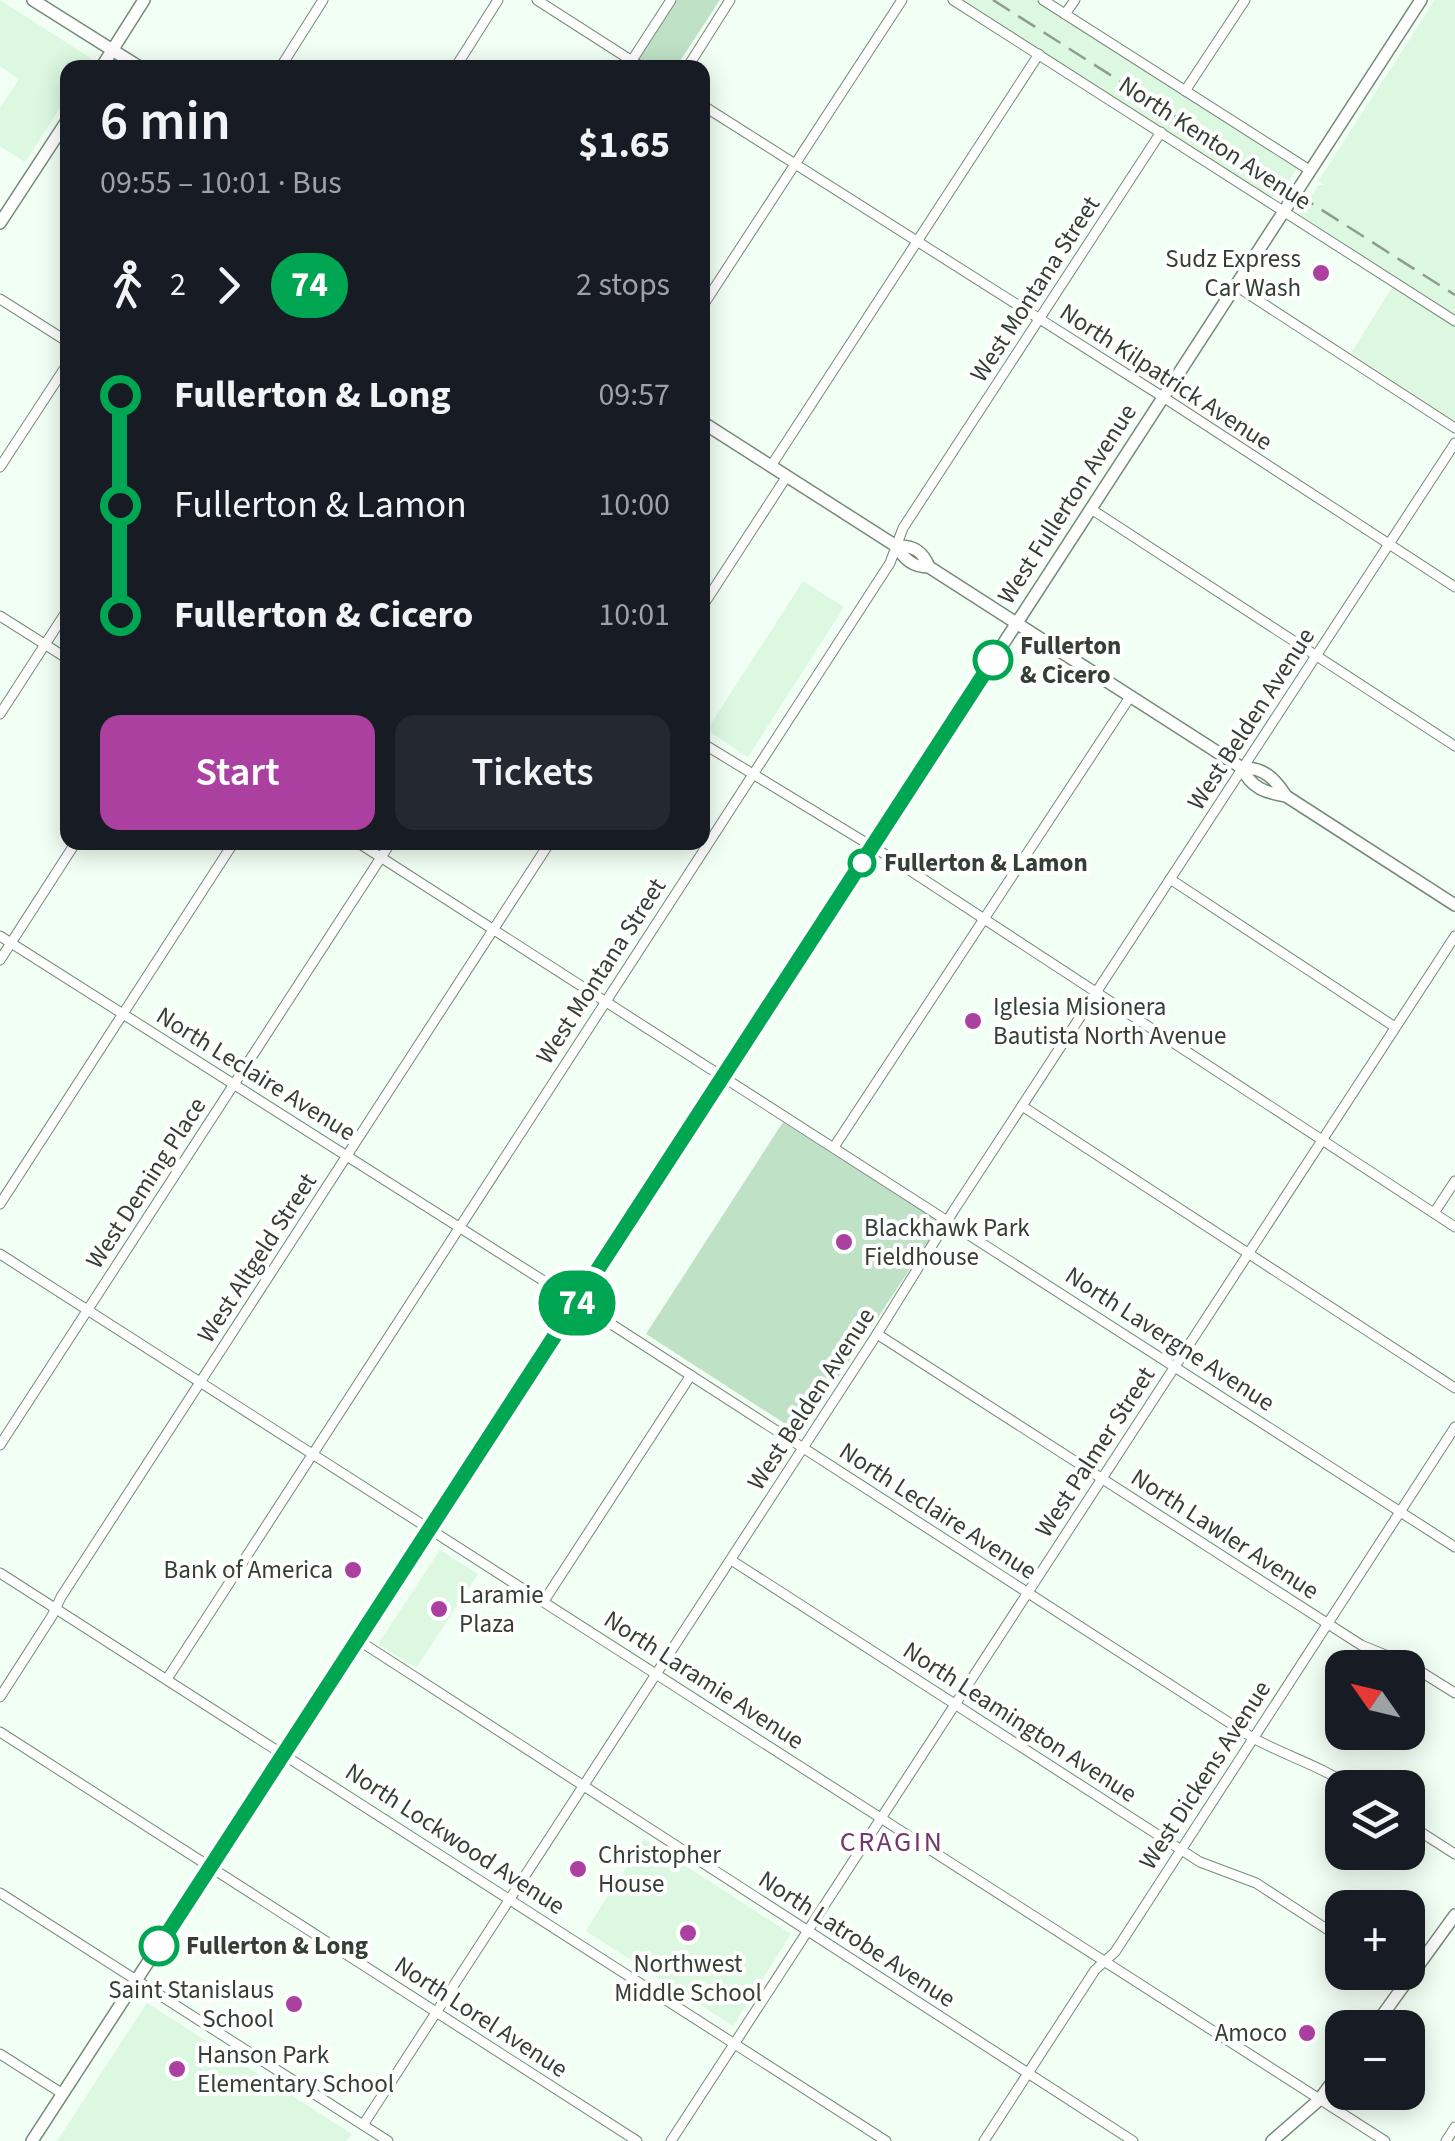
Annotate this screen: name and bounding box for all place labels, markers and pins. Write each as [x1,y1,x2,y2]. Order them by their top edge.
place label: Sudz Express Car Wash [1165,241,1301,306]
marker: Sudz Express Car Wash [1310,262,1332,284]
place label: Fullerton & Cicero [1020,628,1121,693]
marker: Fullerton & Cicero [974,641,1012,679]
place label: Fullerton & Lamon [884,845,1088,881]
marker: Fullerton & Lamon [849,850,875,876]
place label: Iglesia Misionera Bautista North Avenue [993,989,1227,1054]
marker: Iglesia Misionera Bautista North Avenue [962,1010,984,1032]
place label: Blackhawk Park Fieldhouse [864,1210,1030,1275]
marker: Blackhawk Park Fieldhouse [833,1231,855,1253]
place label: Bank of America [164,1552,333,1588]
marker: Bank of America [342,1559,364,1581]
place label: Laramie Plaza [459,1577,544,1642]
marker: Laramie Plaza [428,1598,450,1620]
place label: Christopher House [598,1837,721,1902]
marker: Christopher House [567,1858,589,1880]
marker: Northwest Middle School [677,1922,699,1944]
marker: Fullerton & Long [140,1927,178,1965]
place label: Fullerton & Long [186,1928,368,1964]
place label: Northwest Middle School [614,1946,762,2011]
place label: Saint Stanislaus School [108,1972,274,2037]
marker: Saint Stanislaus School [283,1993,305,2015]
place label: Amoco [1215,2015,1287,2051]
marker: Amoco [1296,2022,1318,2044]
place label: Hanson Park Elementary School [197,2037,394,2102]
marker: Hanson Park Elementary School [166,2058,188,2080]

